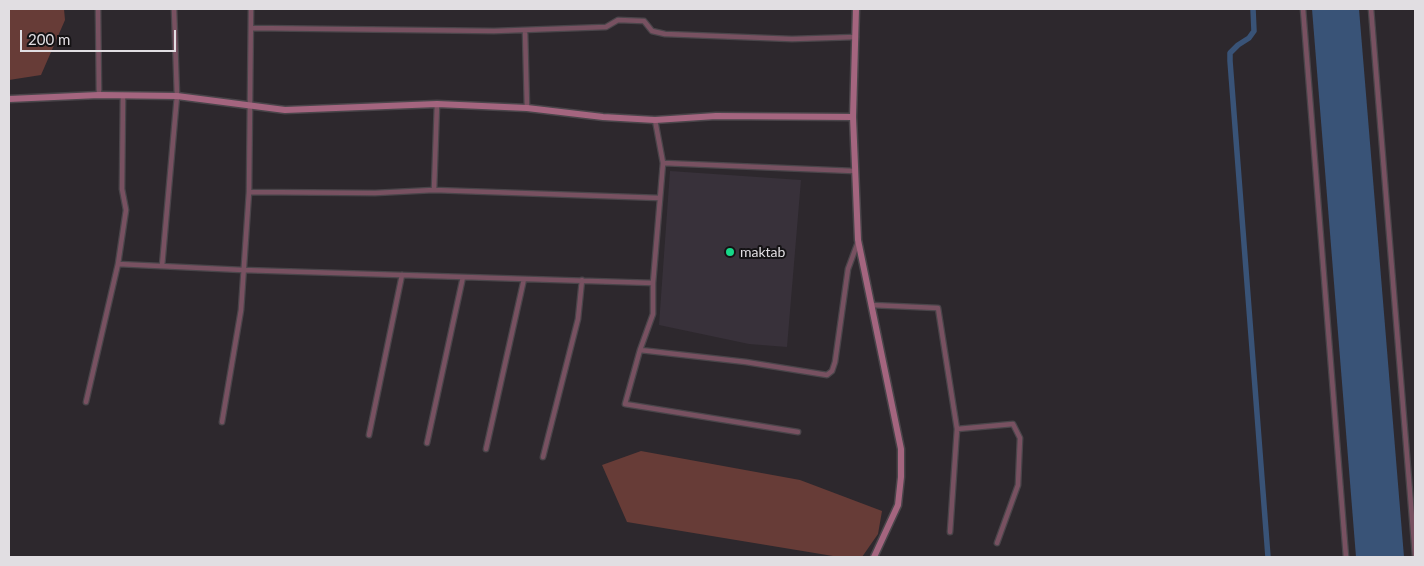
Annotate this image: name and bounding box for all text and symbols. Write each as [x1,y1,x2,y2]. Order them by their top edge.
scale bar [22,20,179,52]
text: 200 m [28,30,70,48]
place label: maktab [740,244,785,260]
marker: maktab [724,246,736,258]

